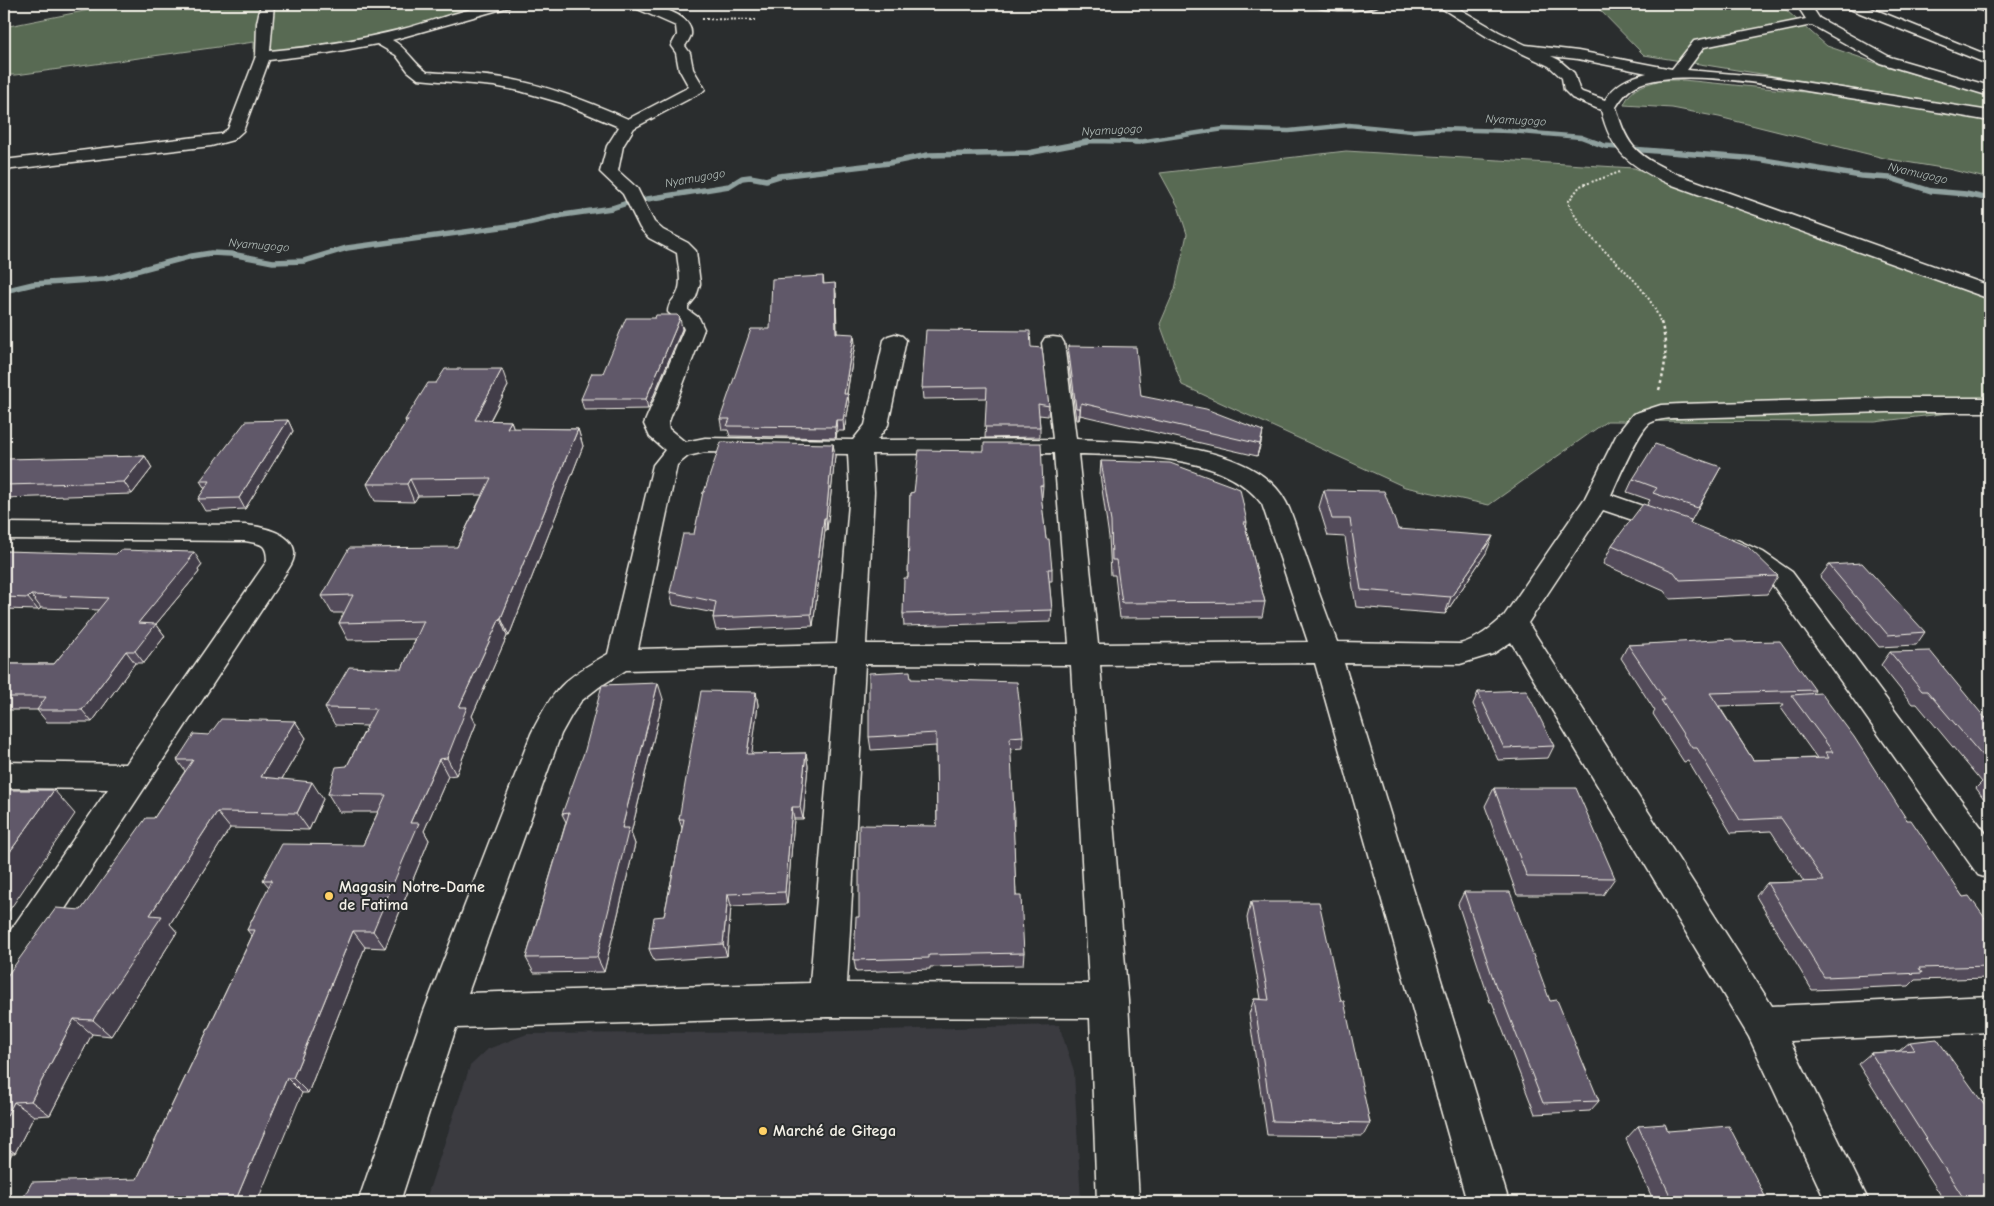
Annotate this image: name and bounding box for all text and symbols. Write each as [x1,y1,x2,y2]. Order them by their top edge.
water label: Nyamugogo [1485,111,1547,129]
water label: Nyamugogo [1081,121,1143,139]
water label: Nyamugogo [1887,159,1949,187]
water label: Nyamugogo [664,166,726,190]
water label: Nyamugogo [228,235,290,255]
place label: Magasin Notre-Dame de Fatima [339,878,485,914]
marker: Magasin Notre-Dame de Fatima [323,890,335,902]
place label: Marché de Gitega [773,1122,896,1140]
marker: Marché de Gitega [757,1125,769,1137]

